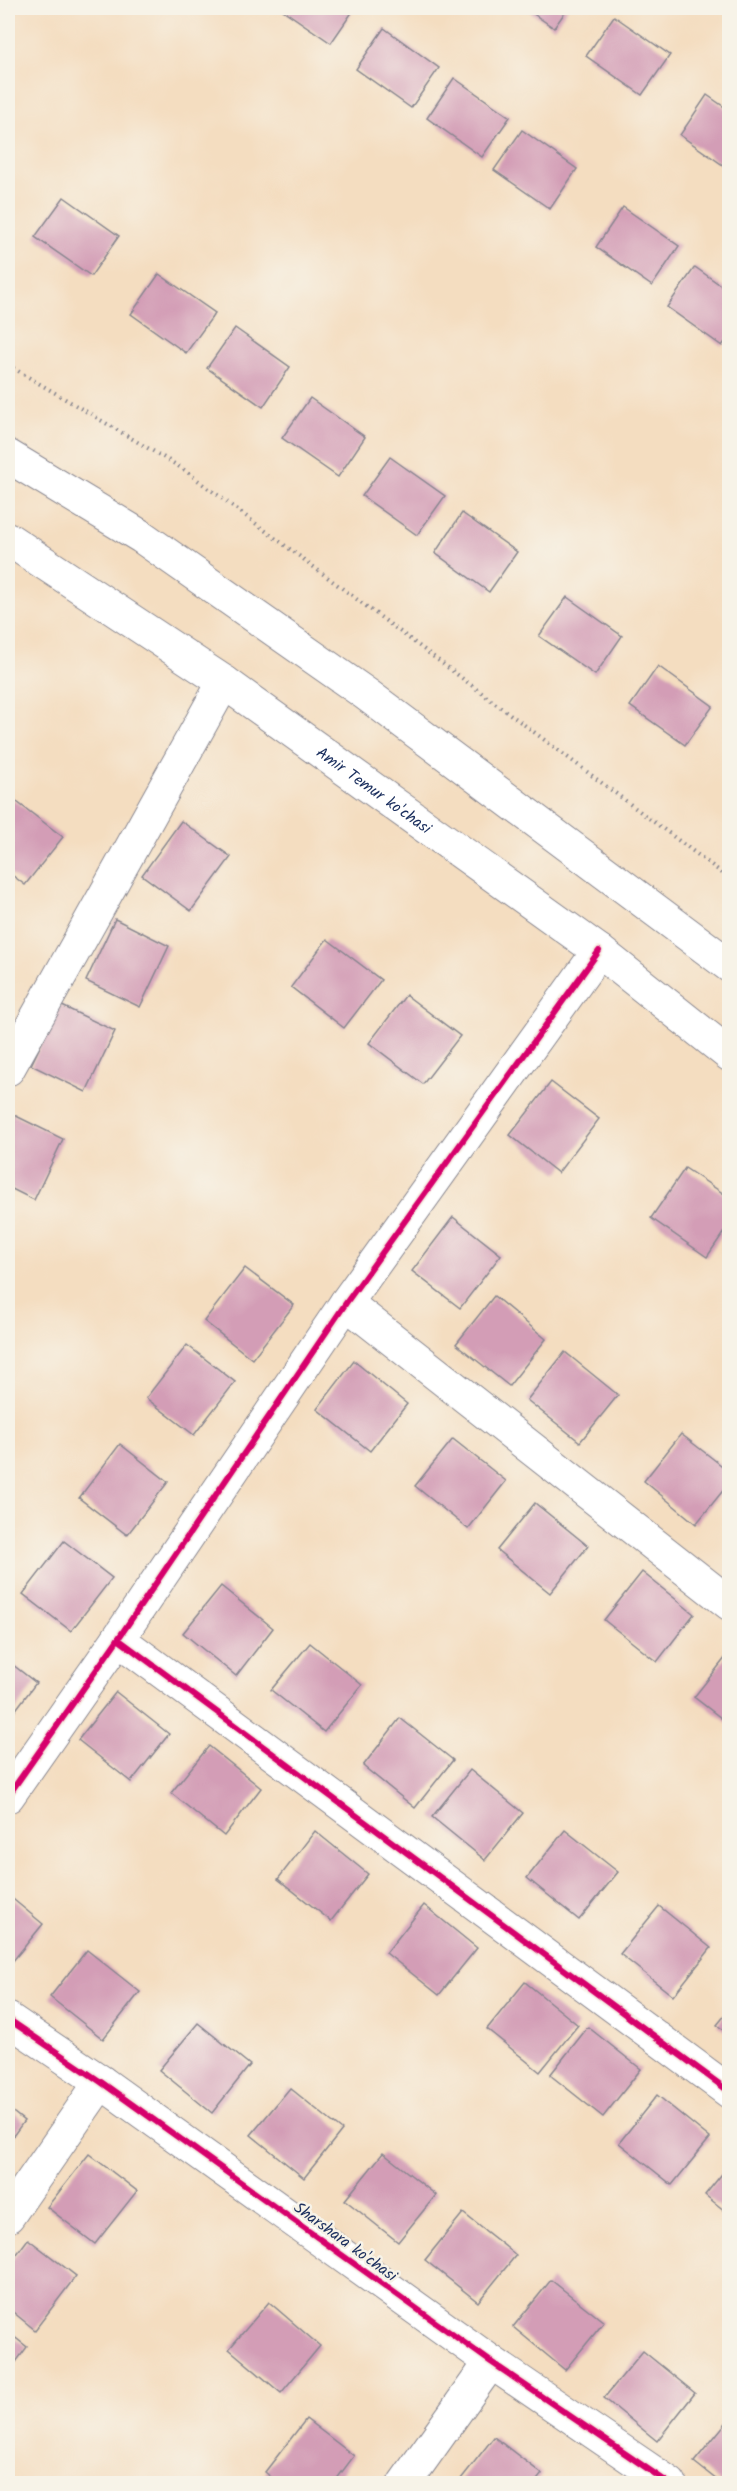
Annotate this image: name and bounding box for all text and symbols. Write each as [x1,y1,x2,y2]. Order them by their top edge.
street label: Amir Temur ko'chasi [311,741,437,842]
street label: Sharshara ko'chasi [288,2196,403,2289]

